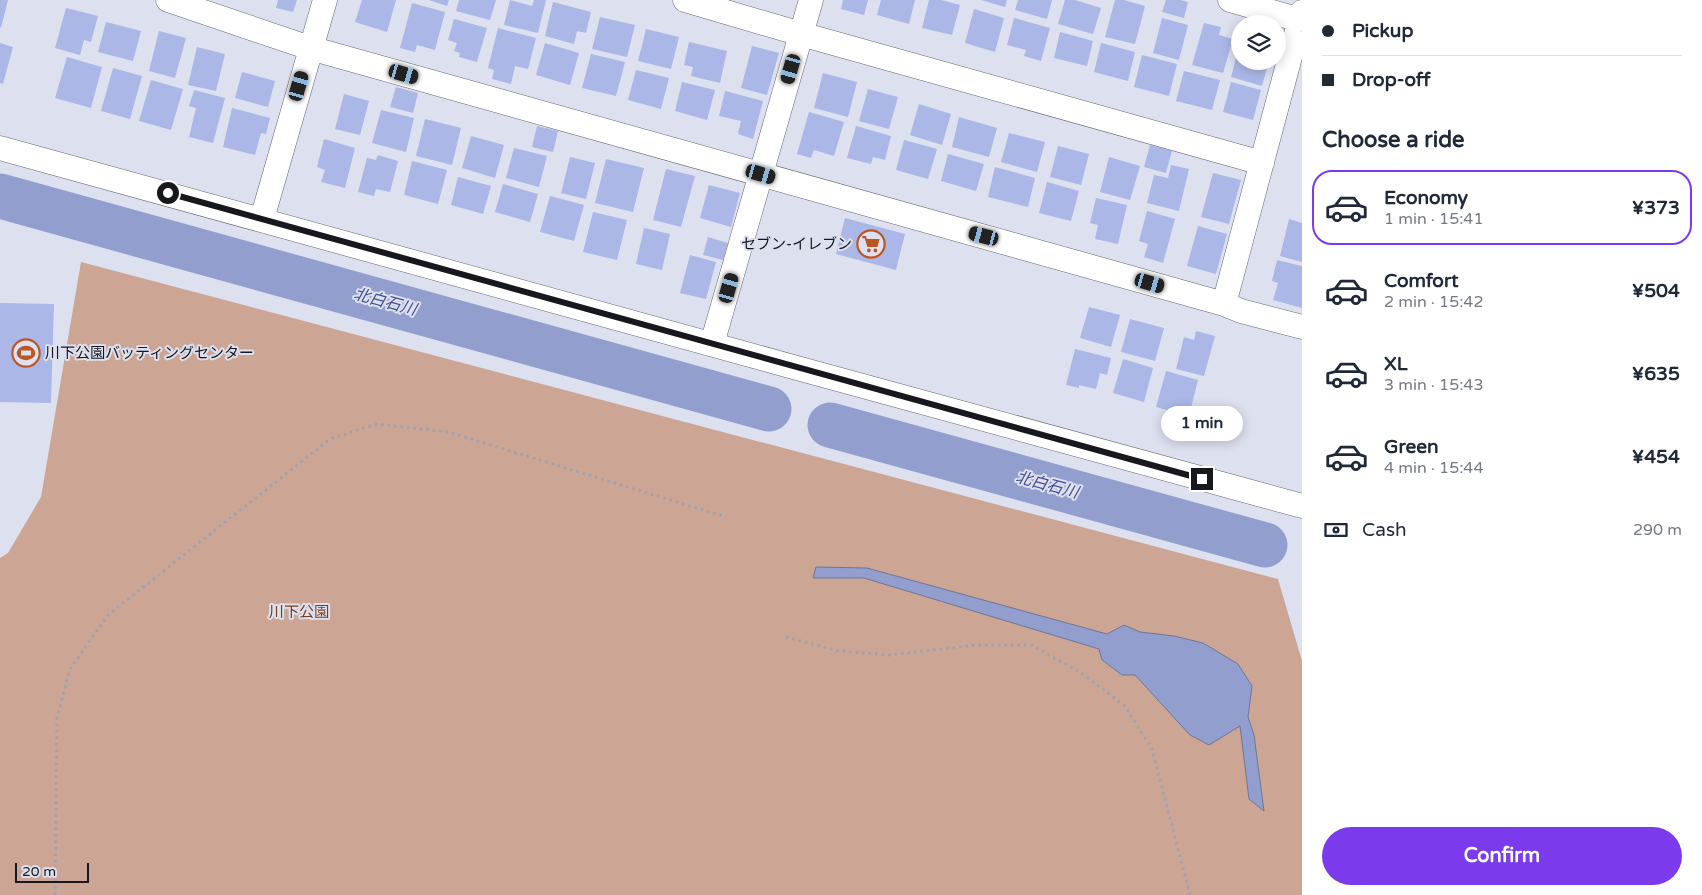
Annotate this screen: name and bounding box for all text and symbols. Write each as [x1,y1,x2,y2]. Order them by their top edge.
map controls [1231,15,1286,70]
button: layers [1231,15,1286,70]
text: Pickup [1352,20,1413,42]
car [779,53,802,85]
car [387,63,420,85]
text: Drop-off [1352,69,1431,91]
car [287,70,310,102]
text: Choose a ride [1322,127,1465,153]
car [744,163,777,185]
route start [157,182,179,204]
icon: car [1324,185,1369,230]
text: Economy [1384,187,1468,209]
text: ¥373 [1632,197,1680,219]
text: 1 min · 15:41 [1384,209,1483,229]
car [967,225,1000,247]
supermarket icon: セブン-イレブン [856,229,886,259]
place label: セブン-イレブン [741,235,852,253]
icon: car [1324,268,1369,313]
text: Comfort [1384,270,1458,292]
car [717,272,740,304]
car [1133,272,1166,294]
text: ¥504 [1632,280,1680,302]
water label: 北白石川 [351,284,420,320]
text: 2 min · 15:42 [1384,292,1483,312]
sports icon: 川下公園バッティングセンター [11,338,41,368]
place label: 川下公園バッティングセンター [45,344,254,362]
icon: car [1324,351,1369,396]
text: XL [1384,353,1408,375]
text: ¥635 [1632,363,1680,385]
text: 3 min · 15:43 [1384,375,1483,395]
callout: 1 min [1161,406,1243,442]
text: 1 min [1181,413,1223,433]
icon: car [1324,434,1369,479]
text: Green [1384,436,1438,458]
text: ¥454 [1632,446,1680,468]
text: 4 min · 15:44 [1384,458,1483,478]
water label: 北白石川 [1013,467,1082,503]
route end [1191,468,1213,490]
icon: cash [1322,516,1350,544]
text: Cash [1362,519,1407,541]
text: 290 m [1633,520,1682,540]
park label: 川下公園 [269,603,329,621]
button: Confirm [1322,827,1682,885]
scale bar [15,860,89,883]
text: 20 m [22,863,56,880]

